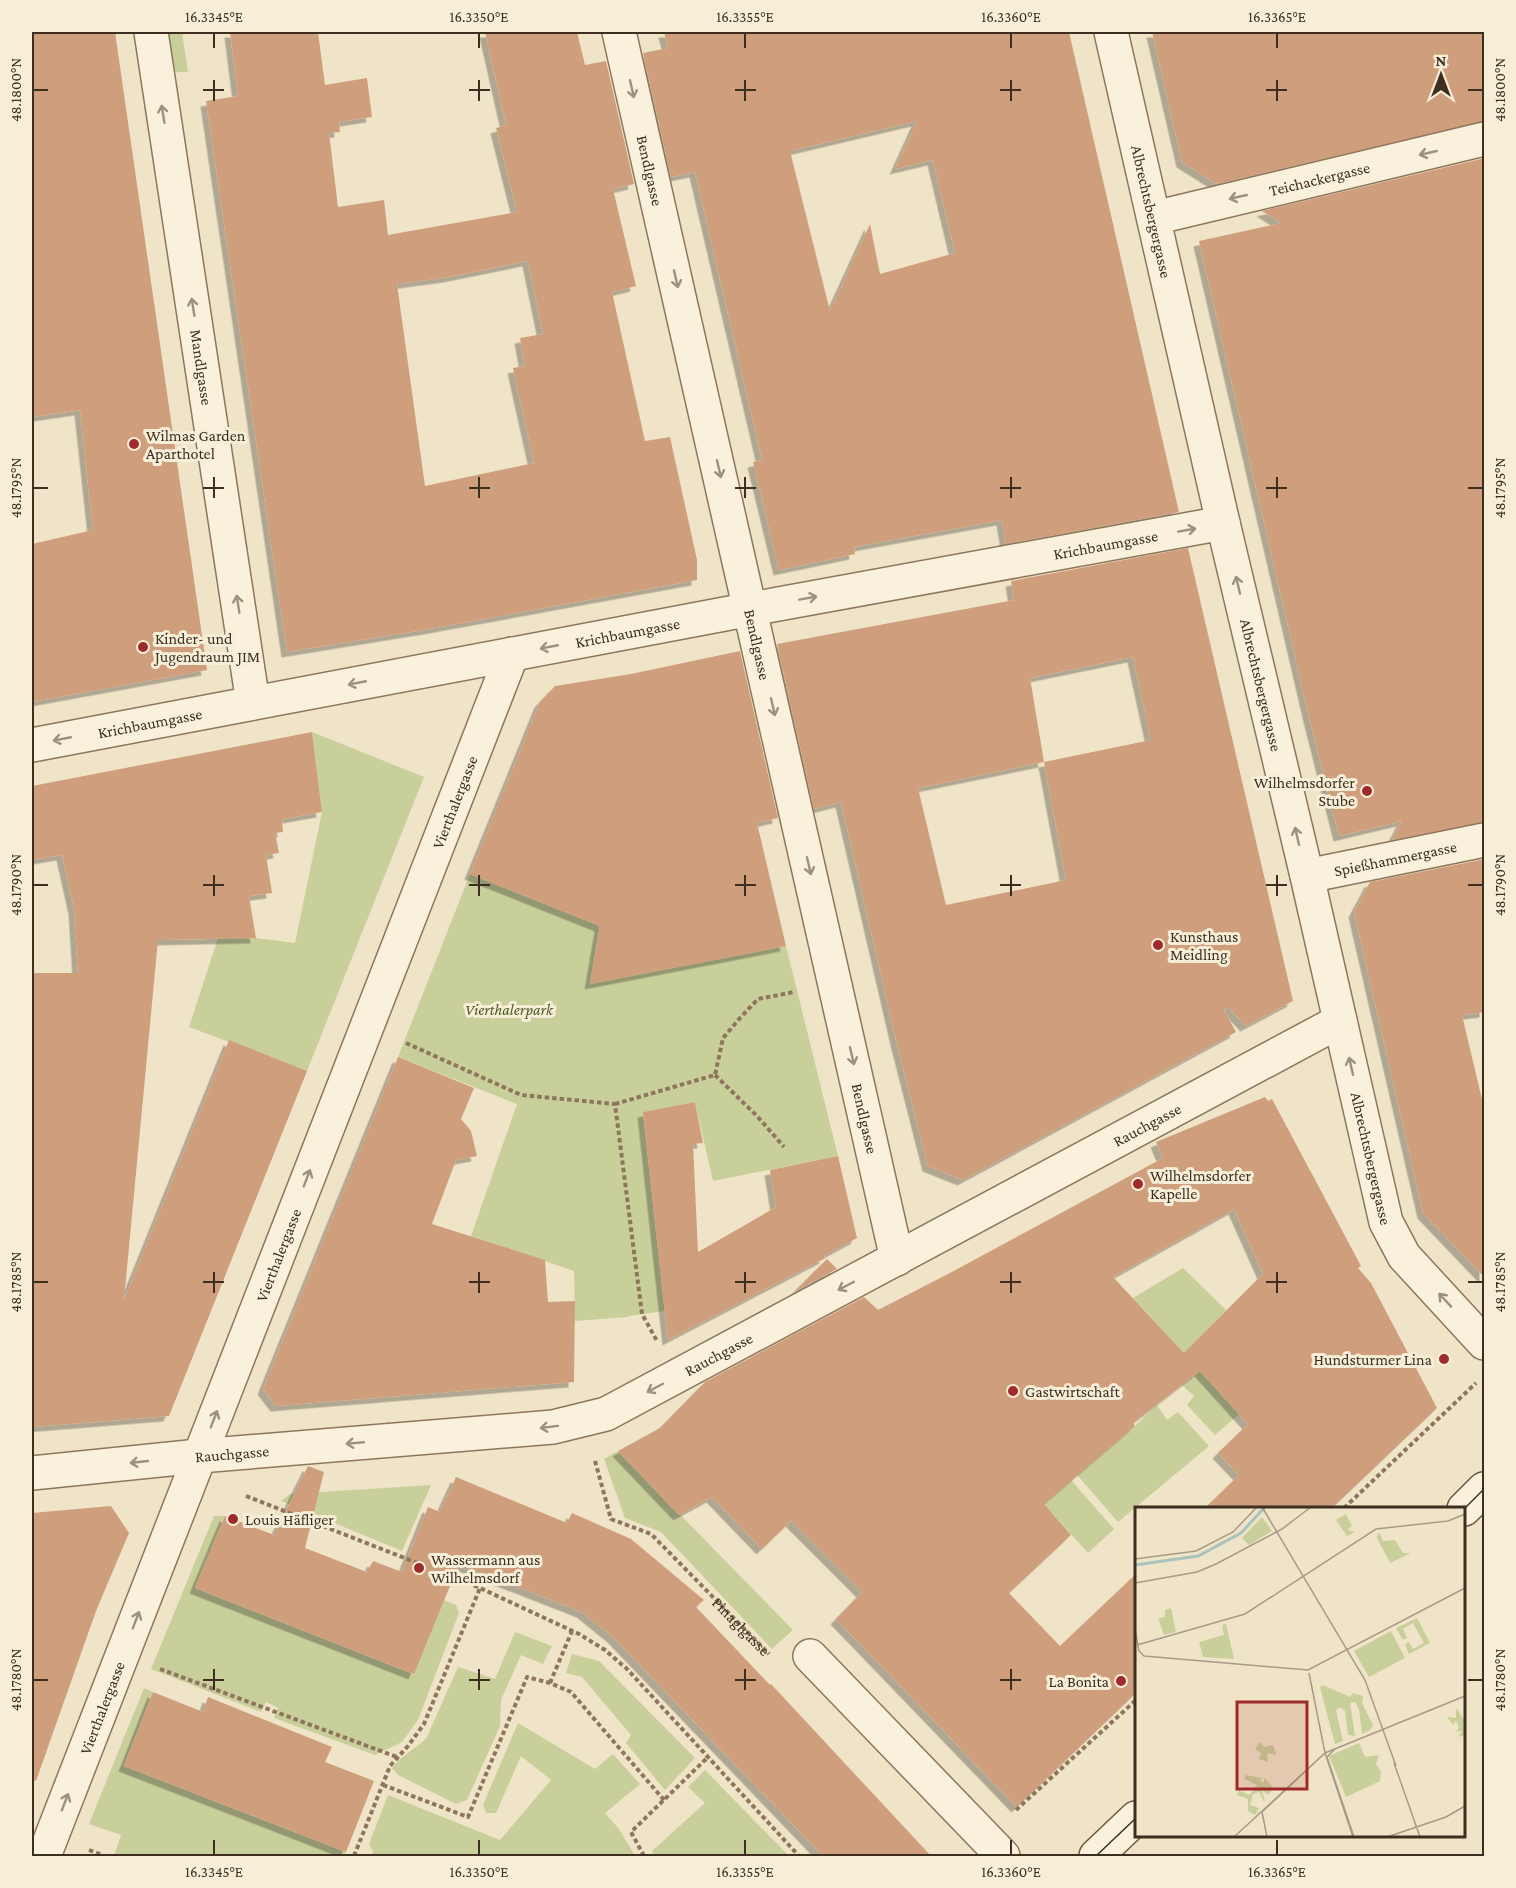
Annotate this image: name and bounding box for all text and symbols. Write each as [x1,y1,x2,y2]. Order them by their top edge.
text: 16.3345°E [185,9,243,25]
text: 16.3350°E [449,9,509,25]
text: 16.3355°E [716,9,774,25]
text: 16.3360°E [981,9,1041,25]
text: 16.3365°E [1248,9,1306,25]
north arrow [1411,45,1471,105]
text: N [1436,52,1447,69]
text: 48.1800°N [8,58,24,122]
text: 48.1800°N [1492,58,1508,122]
one-way arrow [627,79,639,98]
one-way arrow [158,105,169,125]
street label: Bendlgasse [634,134,667,207]
street label: Albrechtsbergergasse [1129,143,1175,279]
one-way arrow [1418,147,1437,159]
street label: Teichackergasse [1267,158,1371,199]
one-way arrow [1229,192,1248,204]
one-way arrow [670,269,682,288]
one-way arrow [187,298,198,317]
street label: Mandlgasse [188,328,216,406]
place label: Wilmas Garden Aparthotel [146,427,246,463]
marker: Wilmas Garden Aparthotel [127,437,141,451]
text: 48.1795°N [8,458,24,518]
text: 48.1795°N [1492,458,1508,518]
one-way arrow [713,459,725,478]
one-way arrow [1177,524,1197,535]
street label: Krichbaumgasse [1052,527,1159,562]
one-way arrow [1231,575,1243,594]
one-way arrow [798,592,817,603]
one-way arrow [232,594,243,614]
street label: Bendlgasse [742,608,774,681]
street label: Krichbaumgasse [574,614,681,651]
street label: Albrechtsbergergasse [1238,617,1286,753]
place label: Kinder- und Jugendraum JIM [153,630,260,666]
marker: Kinder- und Jugendraum JIM [136,640,150,654]
one-way arrow [539,642,559,653]
one-way arrow [348,678,367,689]
one-way arrow [768,696,779,716]
street label: Krichbaumgasse [96,705,203,741]
one-way arrow [53,734,73,745]
street label: Vierthalergasse [429,753,480,851]
place label: Wilhelmsdorfer Stube [1254,774,1355,809]
marker: Wilhelmsdorfer Stube [1360,784,1374,798]
one-way arrow [1291,826,1303,845]
street label: Spießhammergasse [1332,837,1458,879]
text: 48.1790°N [8,854,24,916]
text: 48.1790°N [1492,854,1508,916]
one-way arrow [804,856,815,875]
place label: Kunsthaus Meidling [1170,928,1238,964]
marker: Kunsthaus Meidling [1151,938,1165,952]
park label: Vierthalerpark [465,1001,554,1019]
one-way arrow [846,1046,858,1065]
one-way arrow [1344,1057,1356,1076]
street label: Bendlgasse [849,1082,881,1155]
street label: Albrechtsbergergasse [1348,1090,1395,1226]
street label: Rauchgasse [1110,1099,1184,1150]
place label: Wilhelmsdorfer Kapelle [1150,1167,1252,1203]
one-way arrow [303,1170,314,1188]
marker: Wilhelmsdorfer Kapelle [1131,1177,1145,1191]
street label: Vierthalergasse [252,1206,304,1304]
text: 48.1785°N [8,1251,24,1312]
text: 48.1785°N [1492,1251,1508,1312]
one-way arrow [837,1281,855,1292]
one-way arrow [1438,1293,1452,1308]
street label: Rauchgasse [681,1329,755,1379]
place label: Hundsturmer Lina [1314,1351,1433,1368]
marker: Hundsturmer Lina [1437,1352,1451,1366]
one-way arrow [647,1382,664,1394]
place label: Gastwirtschaft [1025,1383,1120,1400]
marker: Gastwirtschaft [1006,1384,1020,1398]
one-way arrow [209,1410,220,1429]
one-way arrow [540,1421,559,1432]
one-way arrow [345,1438,365,1449]
street label: Rauchgasse [194,1442,270,1465]
one-way arrow [130,1457,150,1468]
inset map [1135,1507,1465,1837]
place label: Louis Häfliger [245,1511,334,1529]
marker: Louis Häfliger [226,1512,240,1526]
place label: Wassermann aus Wilhelmsdorf [431,1551,540,1586]
marker: Wassermann aus Wilhelmsdorf [412,1561,426,1575]
street label: Pinaglgasse [709,1593,774,1659]
one-way arrow [131,1611,142,1630]
text: 48.1780°N [8,1649,24,1711]
text: 48.1780°N [1492,1649,1508,1711]
street label: Vierthalergasse [76,1659,127,1757]
place label: La Bonita [1049,1673,1110,1690]
marker: La Bonita [1114,1674,1128,1688]
one-way arrow [60,1793,71,1812]
text: 16.3345°E [185,1864,243,1880]
text: 16.3350°E [449,1864,509,1880]
text: 16.3355°E [716,1864,774,1880]
text: 16.3360°E [981,1864,1041,1880]
text: 16.3365°E [1248,1864,1306,1880]

